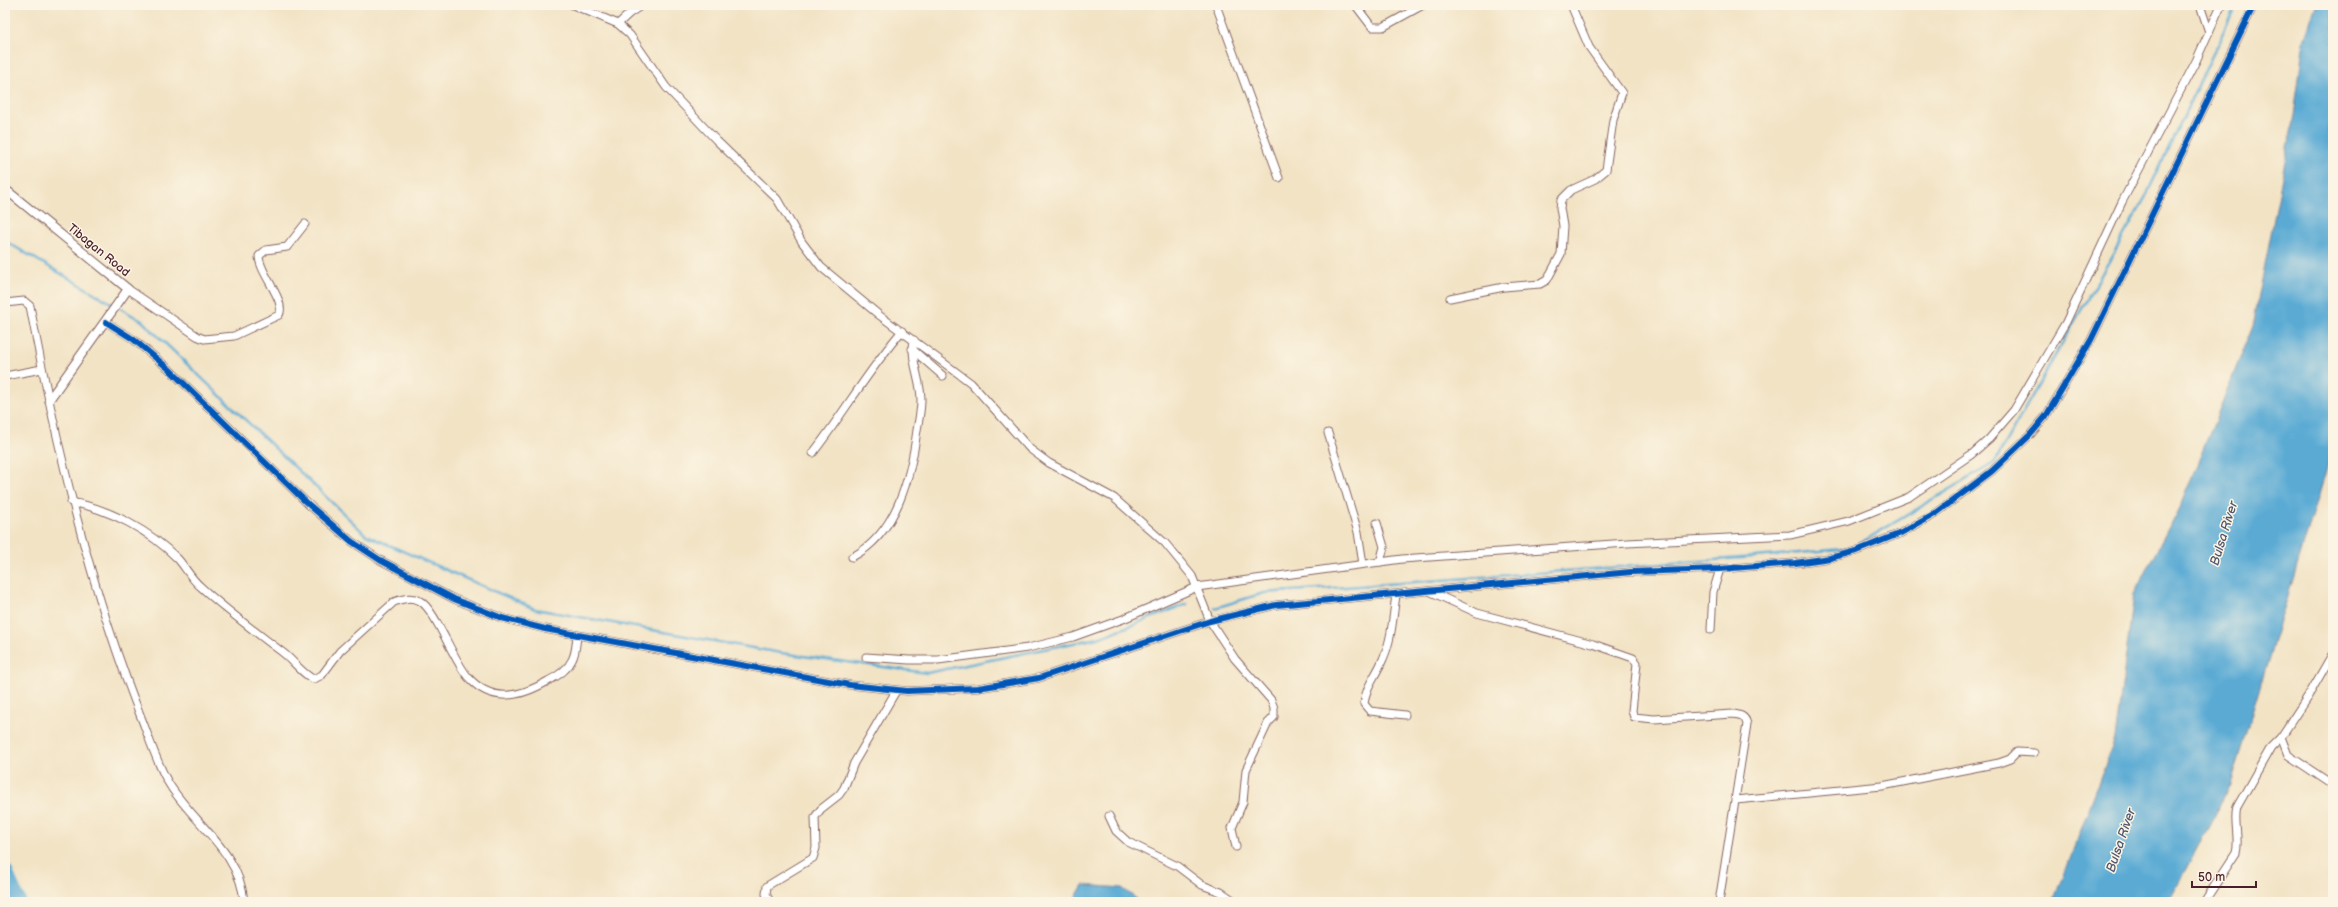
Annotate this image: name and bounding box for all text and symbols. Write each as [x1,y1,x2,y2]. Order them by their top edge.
street label: Tibagan Road [64,221,133,280]
water label: Bulsa River [2207,498,2242,567]
water label: Bulsa River [2103,805,2140,874]
scale bar [2192,863,2256,889]
text: 50 m [2198,870,2225,885]

